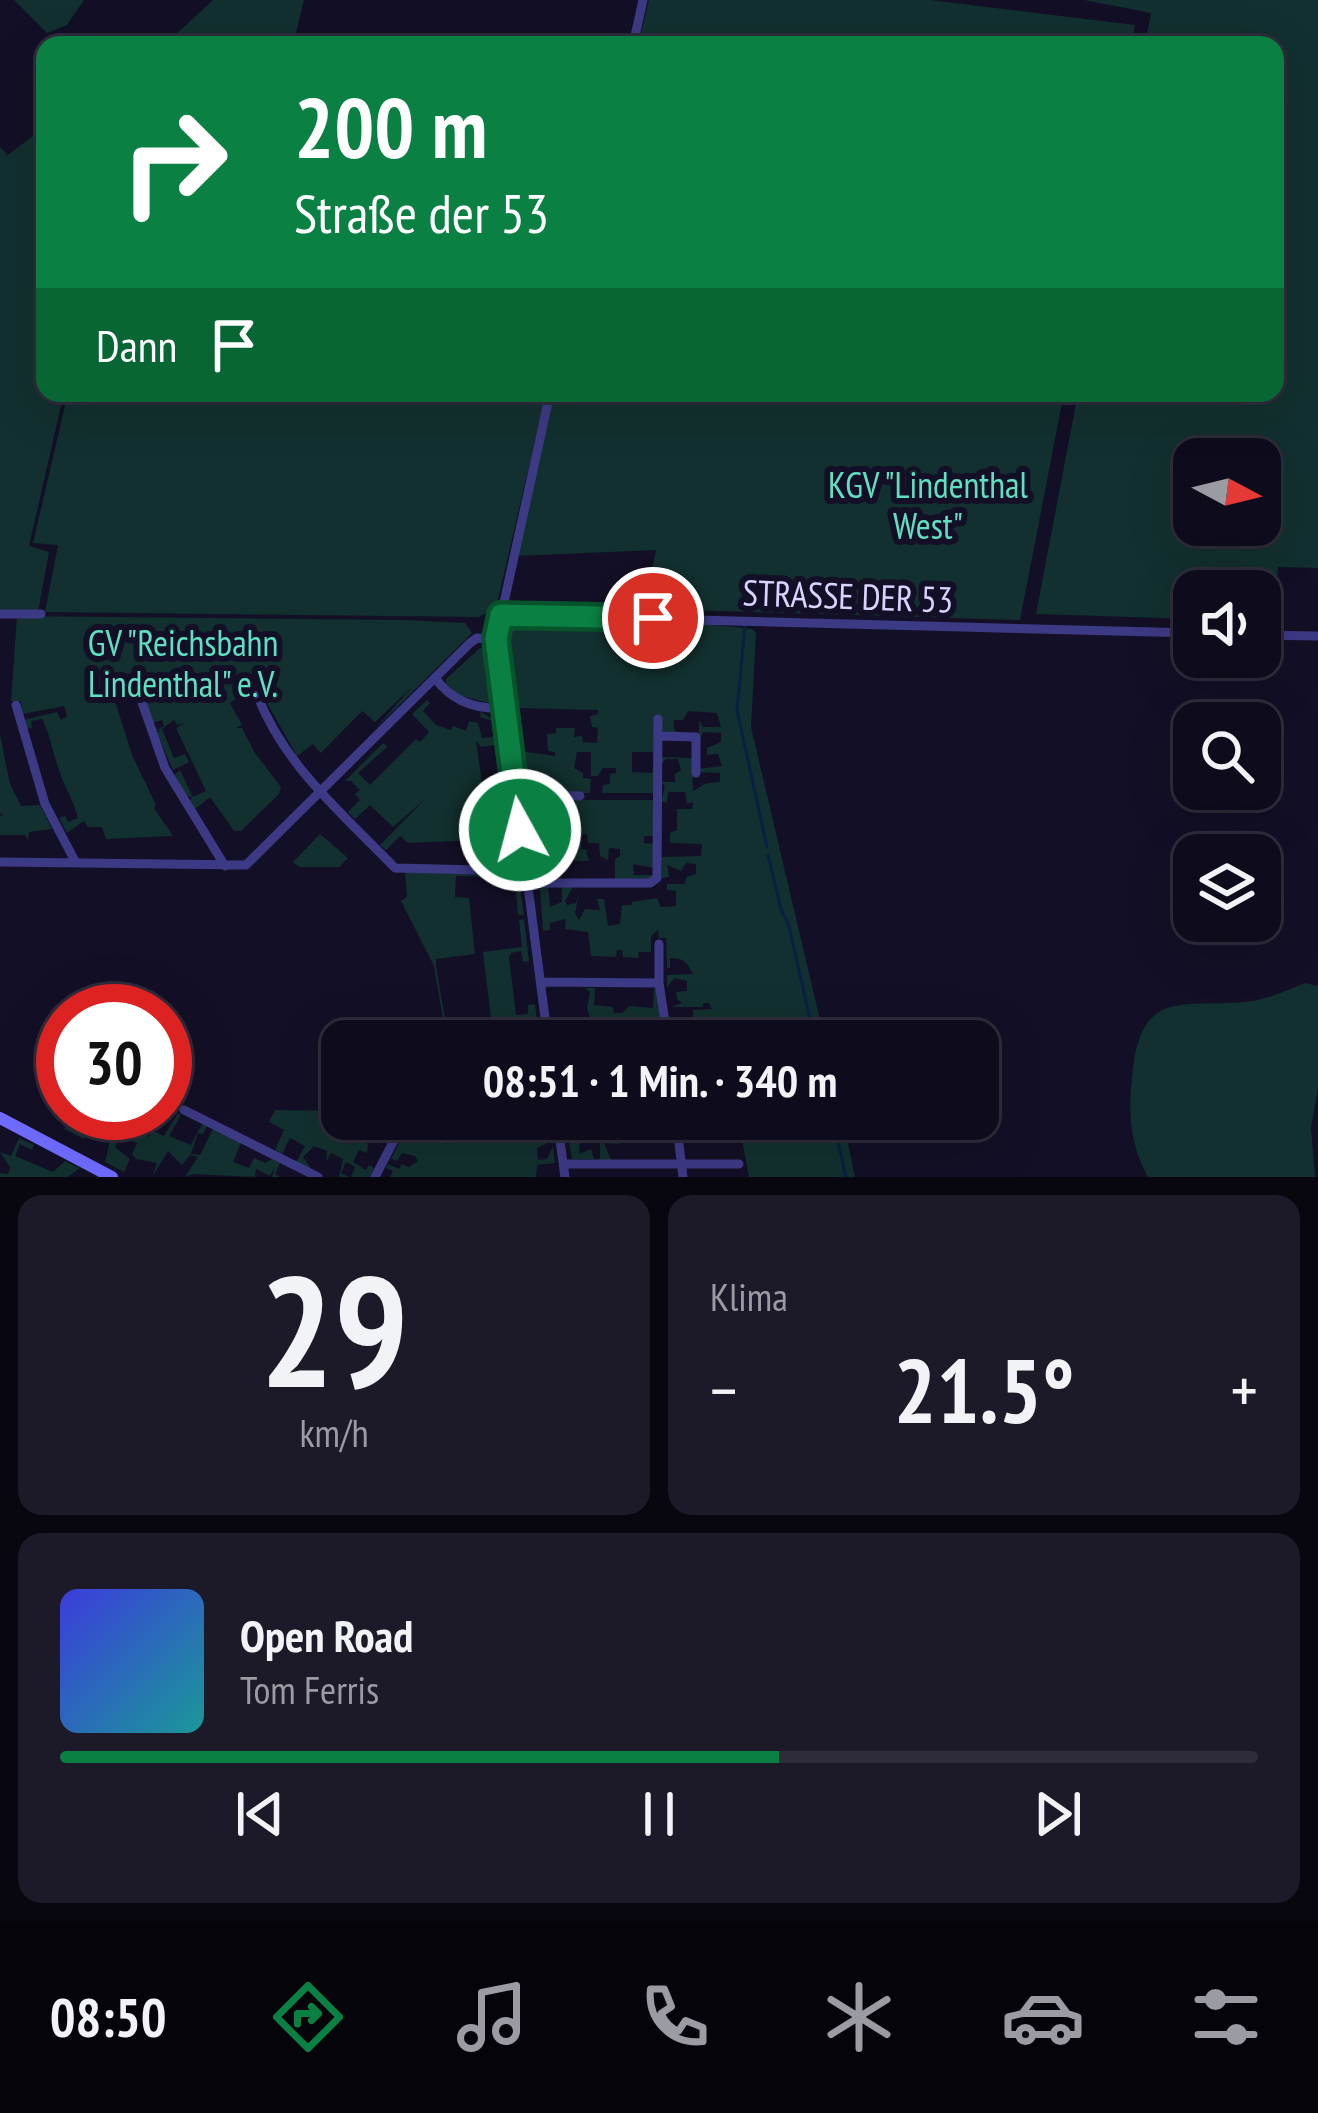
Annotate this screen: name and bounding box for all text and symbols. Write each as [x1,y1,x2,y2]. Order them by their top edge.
text: 200 m [294,72,487,181]
icon: right [96,84,252,240]
text: Straße der 53 [294,178,549,248]
icon: arrive [201,312,267,378]
text: Dann [96,316,177,374]
north arrow [1173,438,1281,546]
map controls [1173,438,1281,942]
park label: KGV "Lindenthal West" [828,461,1028,549]
pin [602,567,704,669]
street label: STRASSE DER 53 [742,568,954,623]
button: sound [1173,570,1281,678]
icon: arrive [620,585,686,651]
park label: GV "Reichsbahn Lindenthal" e.V. [88,619,278,707]
button: search [1173,702,1281,810]
position arrow [457,767,583,893]
button: layers [1173,834,1281,942]
speed limit sign: 30 [36,984,192,1140]
text: 08:51 · 1 Min. · 340 m [483,1051,837,1109]
text: 29 [259,1228,409,1430]
text: Klima [710,1271,788,1322]
text: 21.5° [894,1331,1074,1448]
text: − [710,1347,737,1432]
text: + [1231,1347,1258,1432]
text: km/h [299,1407,369,1458]
text: Open Road [240,1606,413,1664]
text: Tom Ferris [240,1664,379,1715]
icon: previous [227,1781,293,1847]
icon: pause [626,1781,692,1847]
icon: next [1025,1781,1091,1847]
icon: directions [266,1975,350,2059]
icon: music [450,1975,534,2059]
icon: phone [633,1975,717,2059]
icon: climate [817,1975,901,2059]
icon: car [1001,1975,1085,2059]
icon: filters [1184,1975,1268,2059]
text: 08:50 [50,1982,167,2052]

